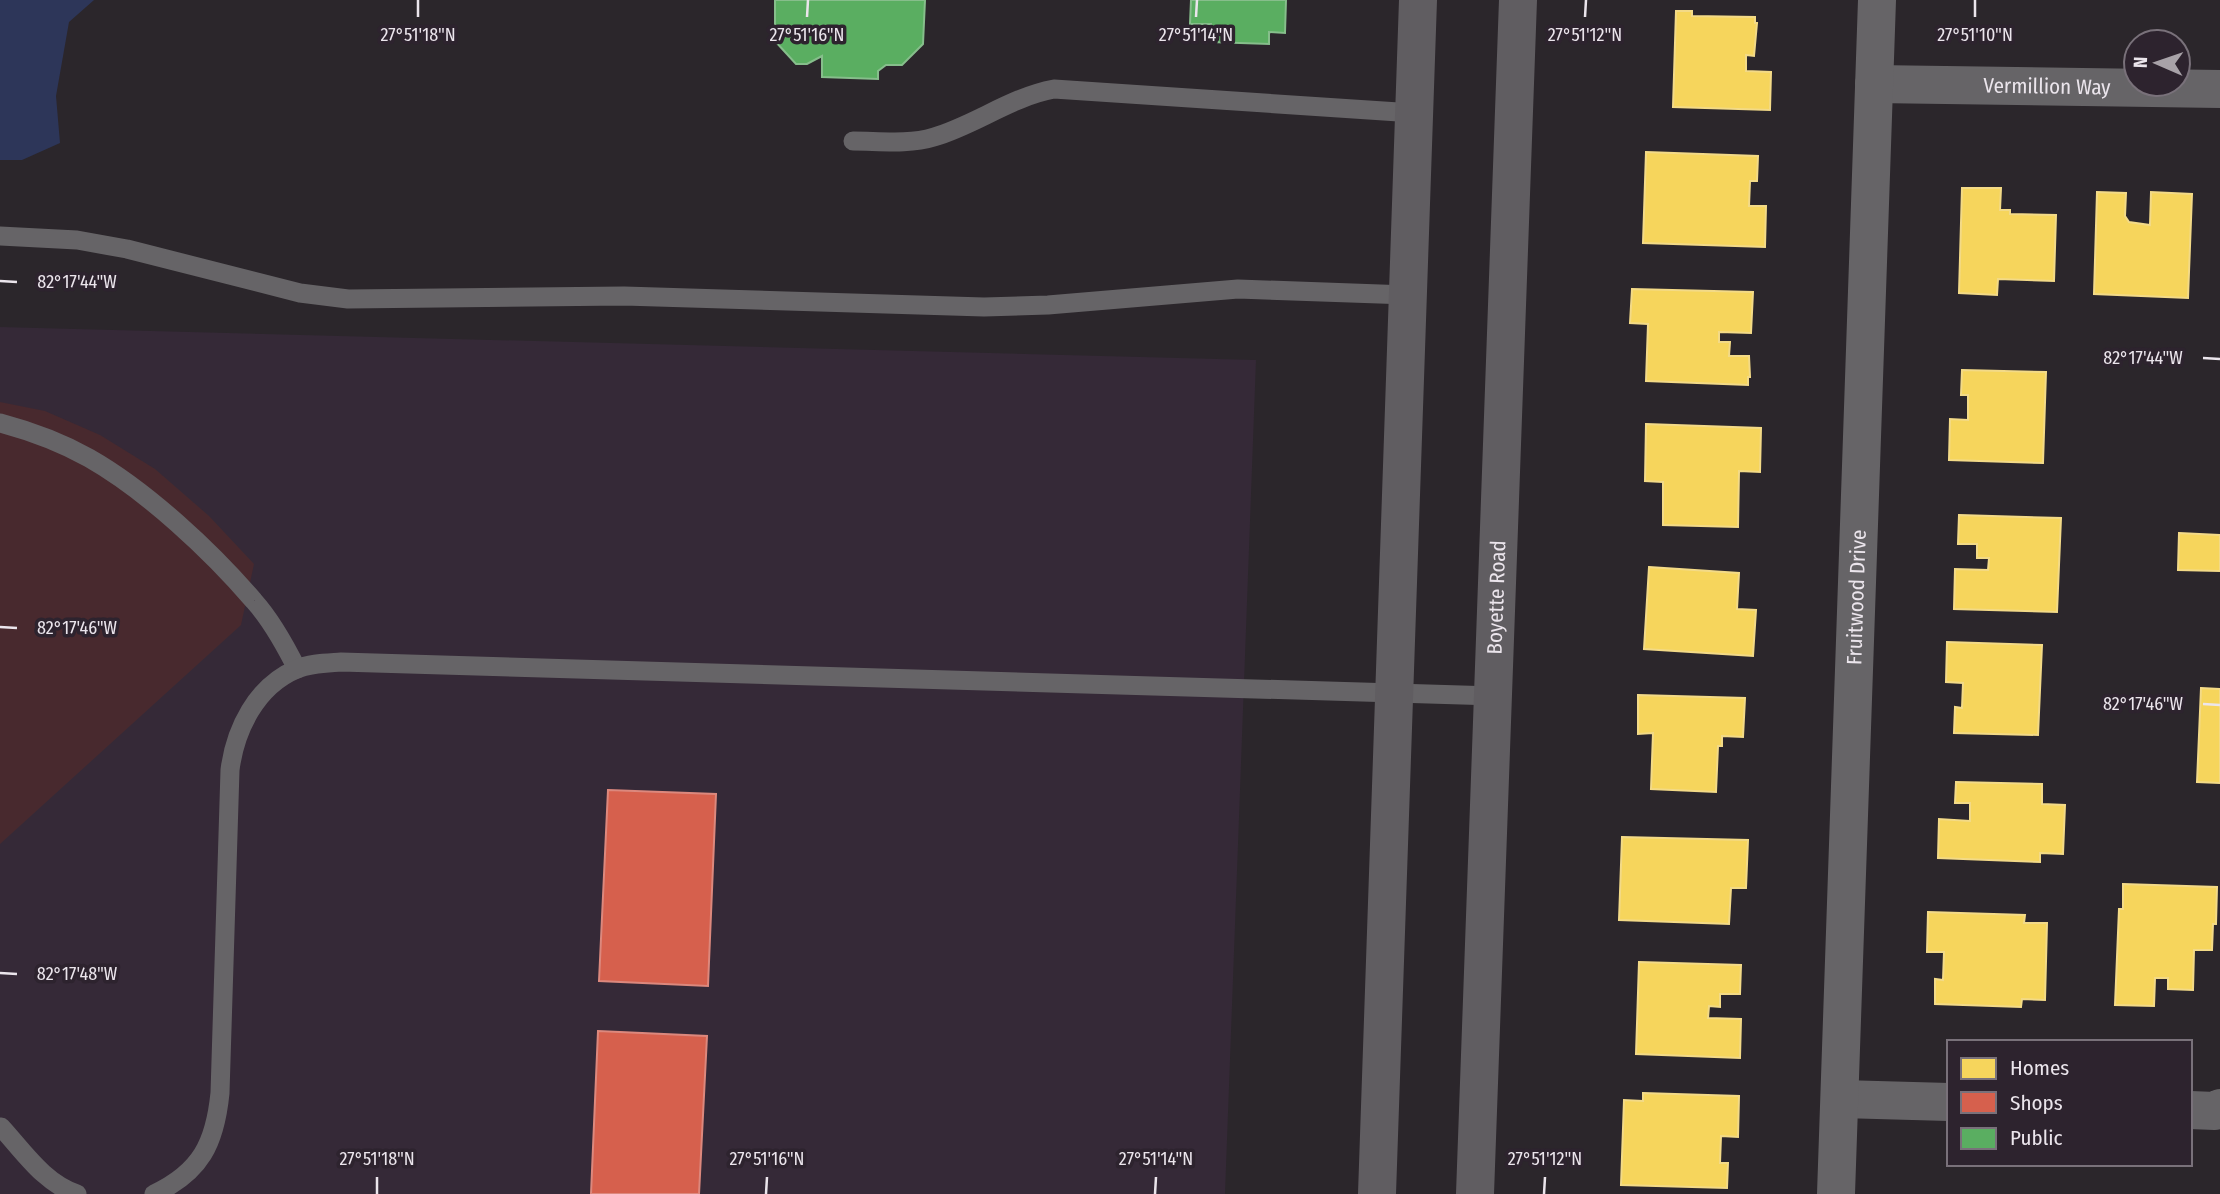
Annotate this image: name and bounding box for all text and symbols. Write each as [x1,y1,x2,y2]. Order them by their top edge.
text: 27°51'18"N [380,24,456,46]
text: 27°51'16"N [769,24,845,46]
text: 27°51'14"N [1159,24,1233,46]
text: 27°51'12"N [1548,24,1622,46]
text: 27°51'10"N [1937,24,2013,46]
north arrow [2122,28,2192,98]
text: N [2129,56,2152,69]
street label: Vermillion Way [1983,73,2111,100]
text: 82°17'44"W [37,271,117,293]
text: 82°17'44"W [2103,347,2183,369]
street label: Fruitwood Drive [1841,529,1872,666]
street label: Boyette Road [1481,540,1512,655]
text: 82°17'46"W [37,617,118,639]
text: 82°17'46"W [2103,693,2184,715]
text: 82°17'48"W [37,963,118,985]
legend [1947,1040,2192,1166]
text: Homes [2010,1055,2069,1081]
text: Shops [2010,1090,2063,1116]
text: Public [2010,1125,2062,1151]
text: 27°51'18"N [339,1148,415,1170]
text: 27°51'16"N [729,1148,805,1170]
text: 27°51'14"N [1119,1148,1193,1170]
text: 27°51'12"N [1508,1148,1582,1170]

